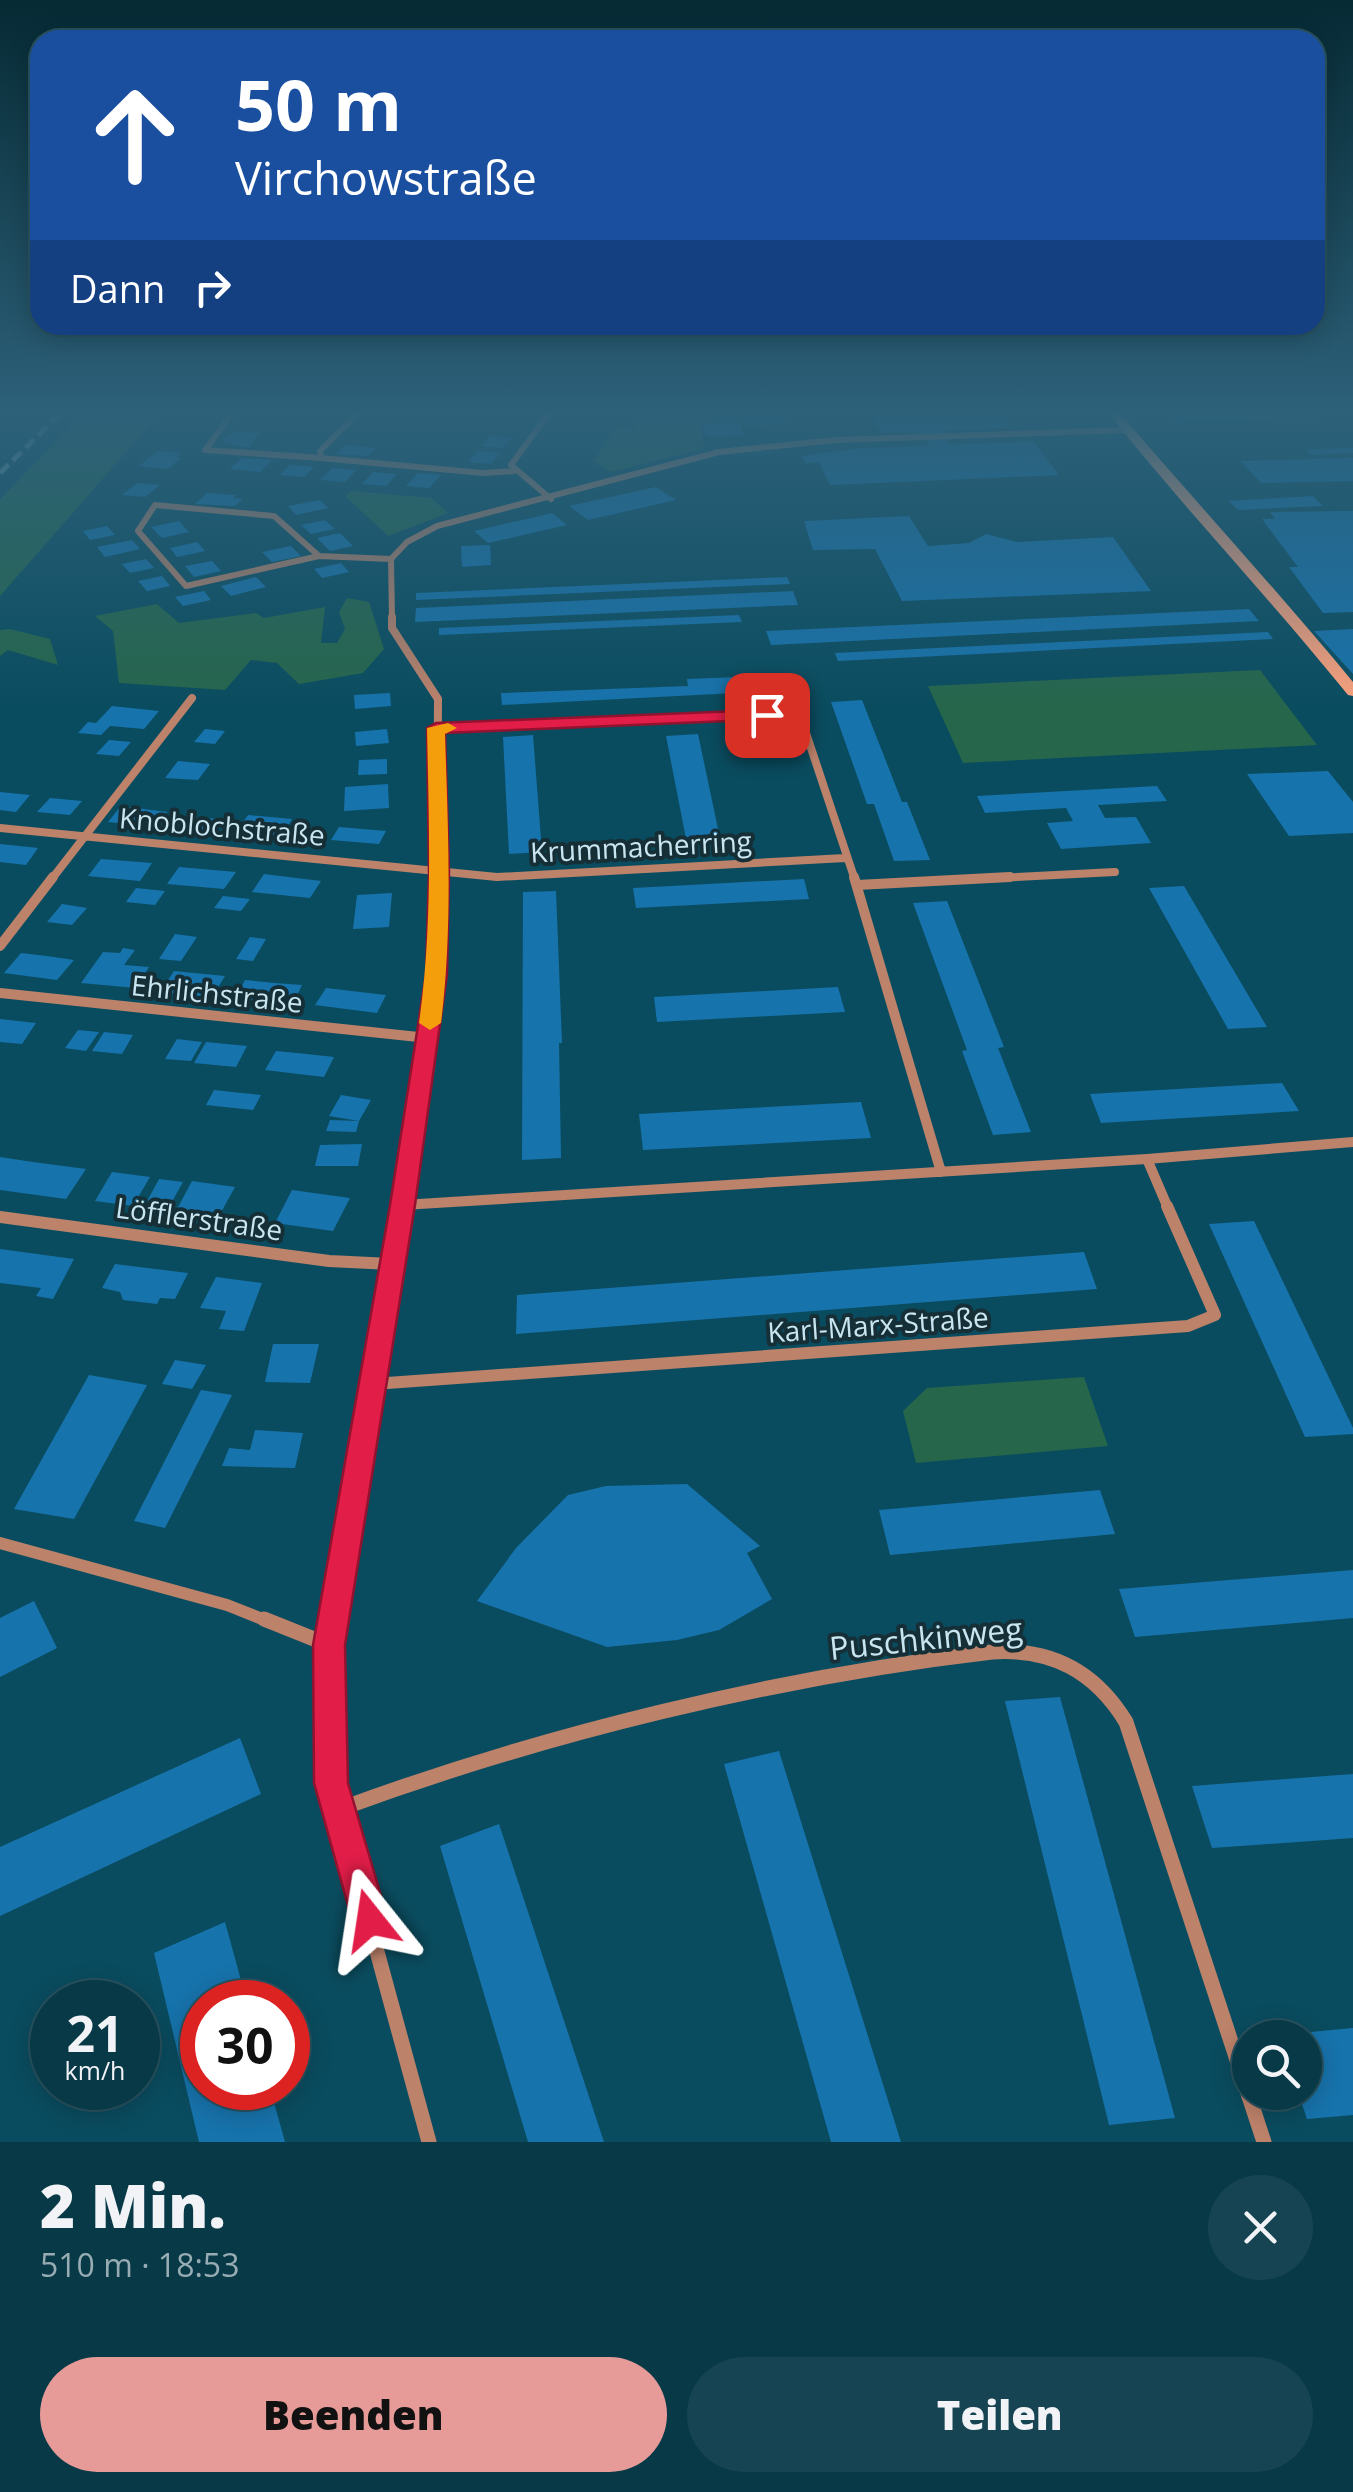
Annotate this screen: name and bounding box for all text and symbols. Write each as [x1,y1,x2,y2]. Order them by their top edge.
text: 50 m [235,56,402,152]
icon: ahead [70,70,200,200]
text: Virchowstraße [235,147,537,208]
icon: right [185,260,240,315]
text: Dann [70,262,165,314]
pin [725,673,810,758]
icon: arrive [740,688,795,743]
street label: Knoblochstraße [118,798,326,854]
street label: Krummacherring [529,821,753,871]
street label: Ehrlichstraße [129,965,305,1021]
street label: Löfflerstraße [113,1188,285,1249]
street label: Karl-Marx-Straße [766,1297,990,1351]
street label: Puschkinweg [827,1606,1024,1669]
position arrow [318,1868,422,1972]
speed limit sign: 30 [180,1980,310,2110]
text: 21 [66,1999,124,2067]
map controls [1232,2020,1322,2110]
button: search [1232,2020,1322,2110]
text: km/h [65,2053,125,2087]
text: 2 Min. [40,2164,226,2246]
button: close [1208,2175,1313,2280]
text: 510 m · 18:53 [40,2243,239,2286]
button: Beenden [40,2357,667,2472]
button: Teilen [687,2357,1313,2472]

